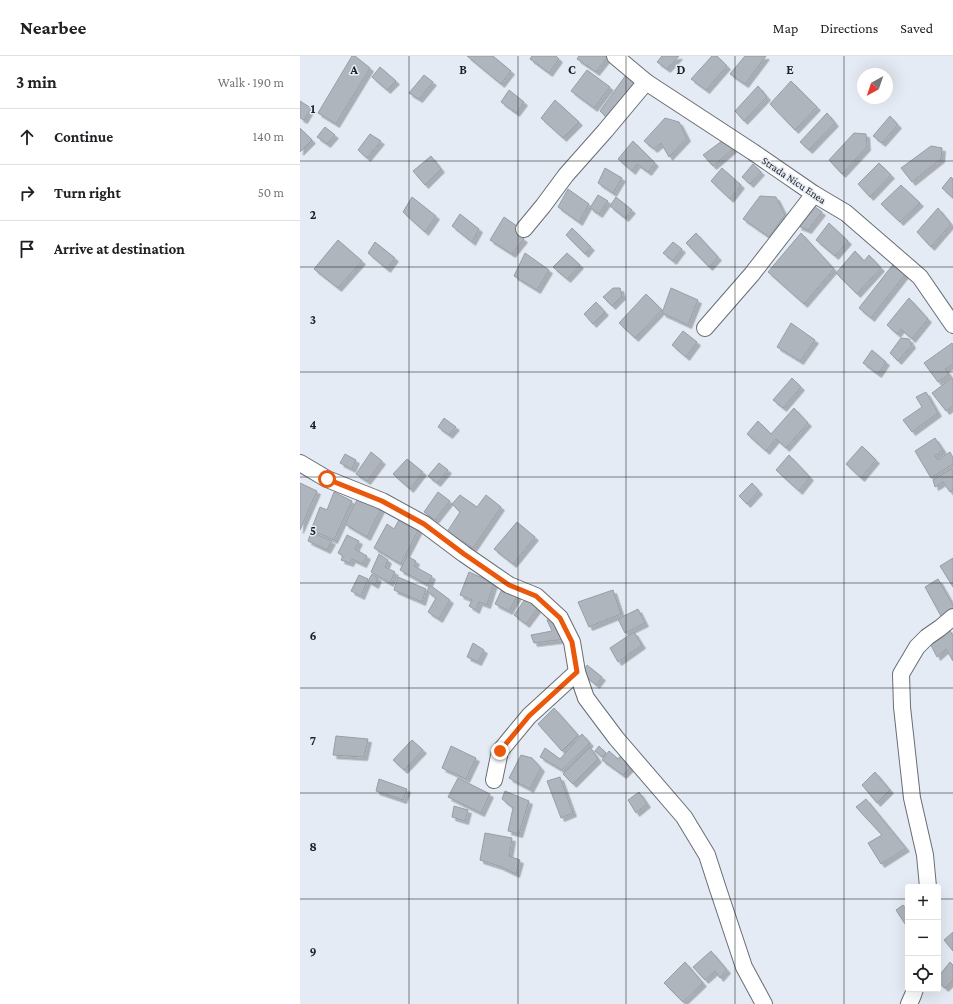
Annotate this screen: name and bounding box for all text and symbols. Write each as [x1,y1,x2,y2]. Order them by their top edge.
text: Nearbee [20,17,86,38]
text: Map [773,20,798,36]
text: Directions [820,20,878,36]
text: Saved [900,20,933,36]
text: A [349,62,358,77]
text: B [459,62,467,77]
text: C [568,62,576,77]
text: D [677,62,686,77]
text: E [786,62,794,77]
north arrow [857,68,893,104]
text: 3 min [16,73,57,92]
text: Walk · 190 m [218,75,284,90]
text: 1 [311,101,316,116]
icon: ahead [16,126,38,148]
text: Continue [54,129,113,145]
text: 140 m [253,129,284,144]
street label: Strada Nicu Enea [760,154,828,206]
icon: right [16,182,38,204]
text: Turn right [54,185,121,201]
text: 50 m [258,185,284,200]
text: 2 [310,207,317,222]
icon: arrive [16,238,38,260]
text: Arrive at destination [54,241,185,257]
text: 3 [310,312,316,327]
text: 4 [309,417,317,432]
route start [318,470,336,488]
text: 5 [310,523,316,538]
text: 6 [309,628,317,643]
text: 7 [310,733,316,748]
route end [491,742,509,760]
text: 8 [309,839,317,854]
map controls [905,884,941,992]
button: + [905,884,941,920]
button: − [905,920,941,956]
text: 9 [309,944,317,959]
button: locate [905,956,941,992]

